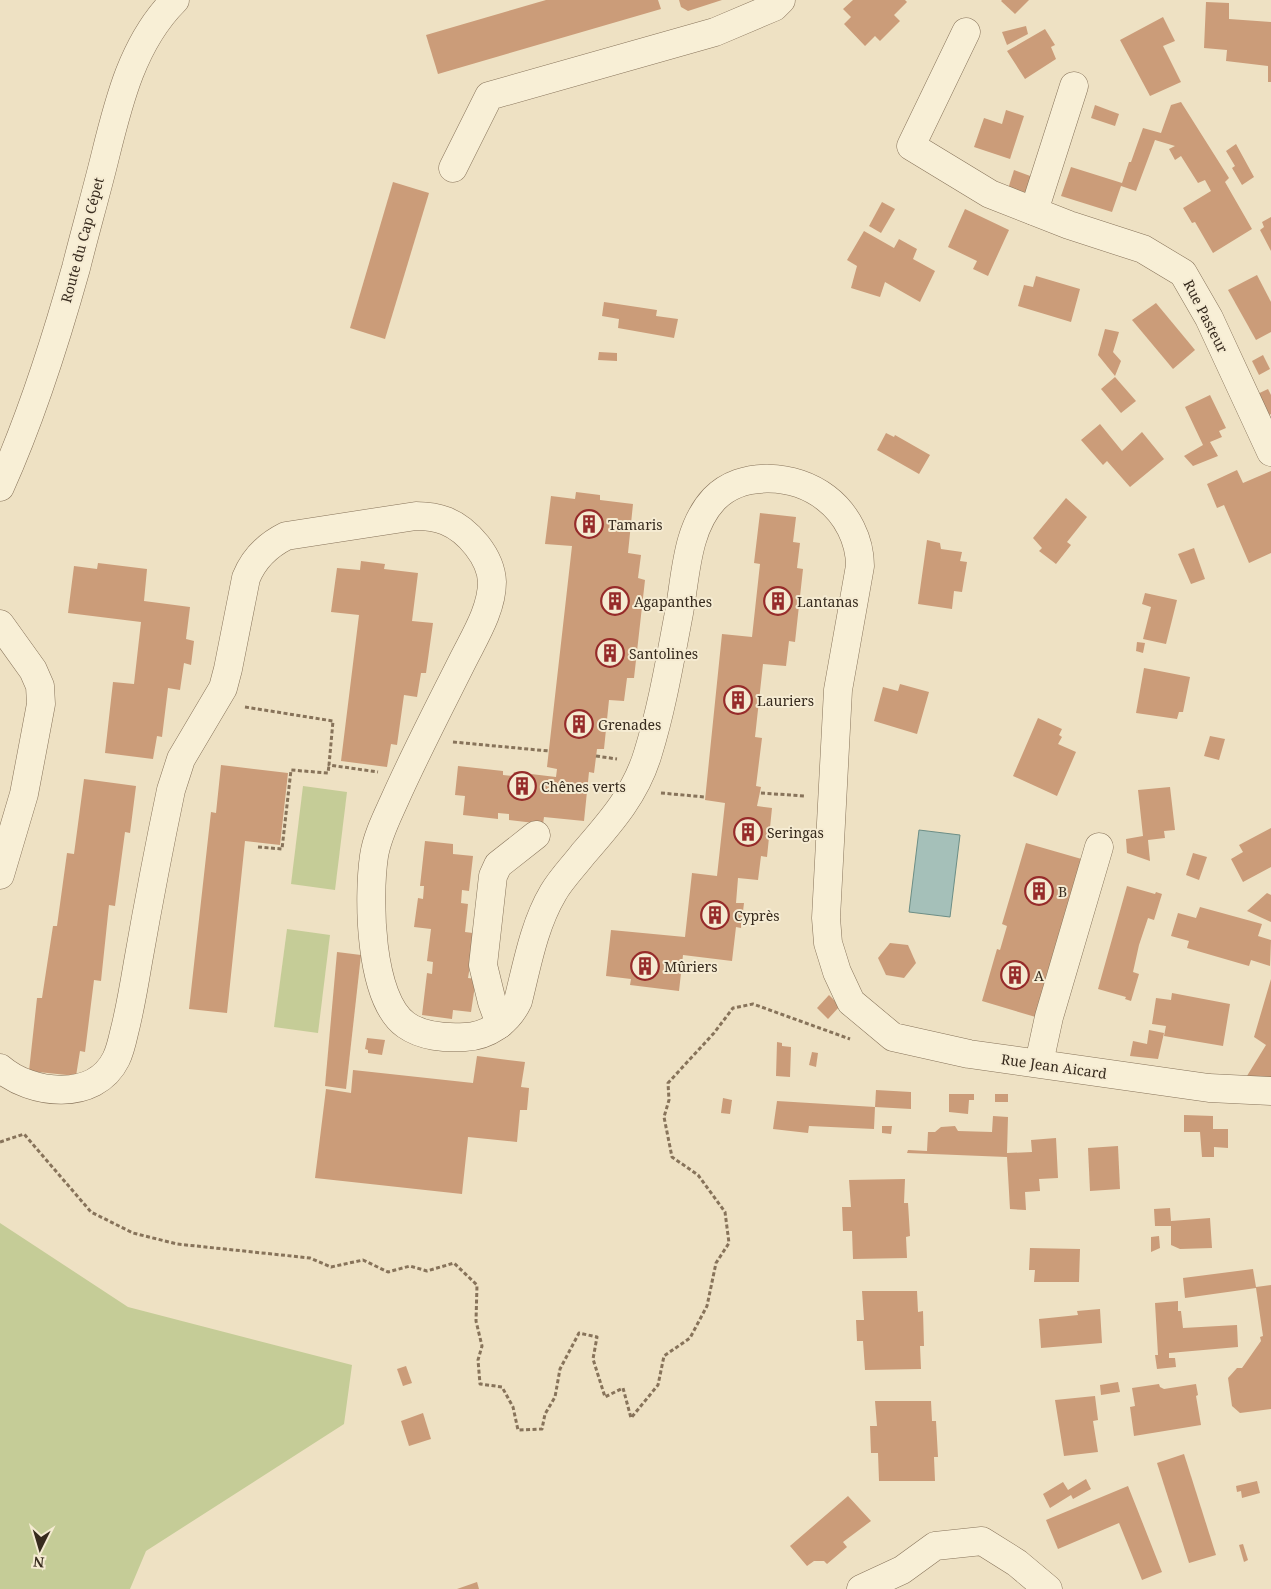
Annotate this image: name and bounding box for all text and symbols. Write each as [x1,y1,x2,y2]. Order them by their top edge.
street label: Route du Cap Cépet [56,175,108,305]
street label: Rue Pasteur [1179,276,1233,356]
building icon: Tamaris [574,509,604,539]
place label: Tamaris [608,515,663,534]
building icon: Agapanthes [600,586,630,616]
building icon: Lantanas [763,586,793,616]
place label: Agapanthes [634,592,712,611]
place label: Lantanas [797,592,859,611]
building icon: Santolines [595,638,625,668]
place label: Santolines [629,644,698,663]
building icon: Lauriers [723,685,753,715]
place label: Lauriers [757,691,814,710]
building icon: Grenades [564,709,594,739]
place label: Grenades [598,715,661,734]
building icon: Chênes verts [507,771,537,801]
place label: Chênes verts [541,777,626,796]
building icon: Seringas [733,817,763,847]
place label: Seringas [767,823,824,842]
building icon: B [1024,876,1054,906]
place label: B [1058,882,1067,901]
building icon: Cyprès [700,900,730,930]
place label: Cyprès [734,906,780,925]
building icon: Mûriers [630,951,660,981]
place label: Mûriers [664,957,718,976]
building icon: A [1000,960,1030,990]
place label: A [1034,966,1044,985]
street label: Rue Jean Aicard [1000,1049,1108,1083]
north arrow [15,1524,65,1574]
text: N [32,1553,45,1572]

